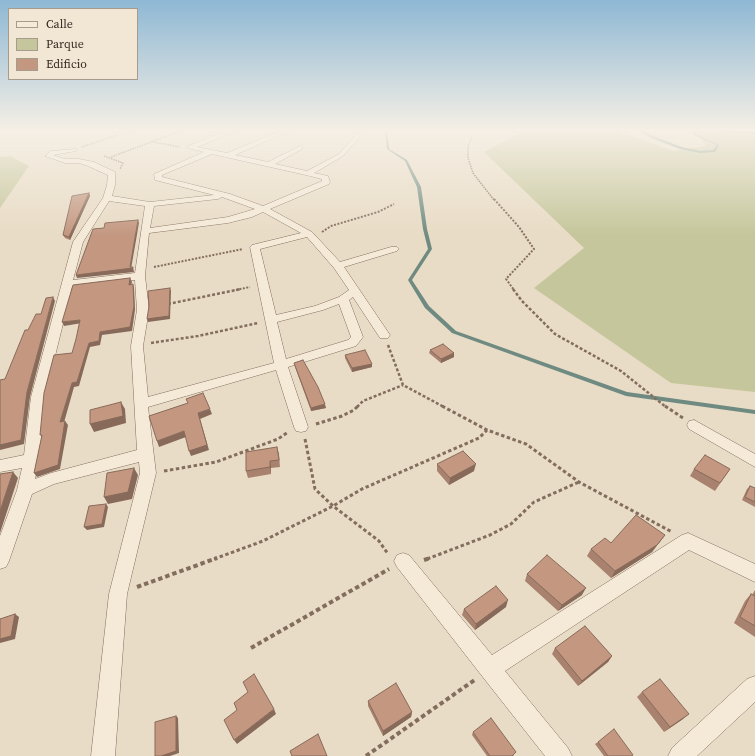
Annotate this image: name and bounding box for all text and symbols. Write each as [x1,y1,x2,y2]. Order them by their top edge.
legend [8,8,138,80]
text: Calle [46,16,73,32]
text: Parque [46,36,84,52]
text: Edificio [46,56,87,72]

